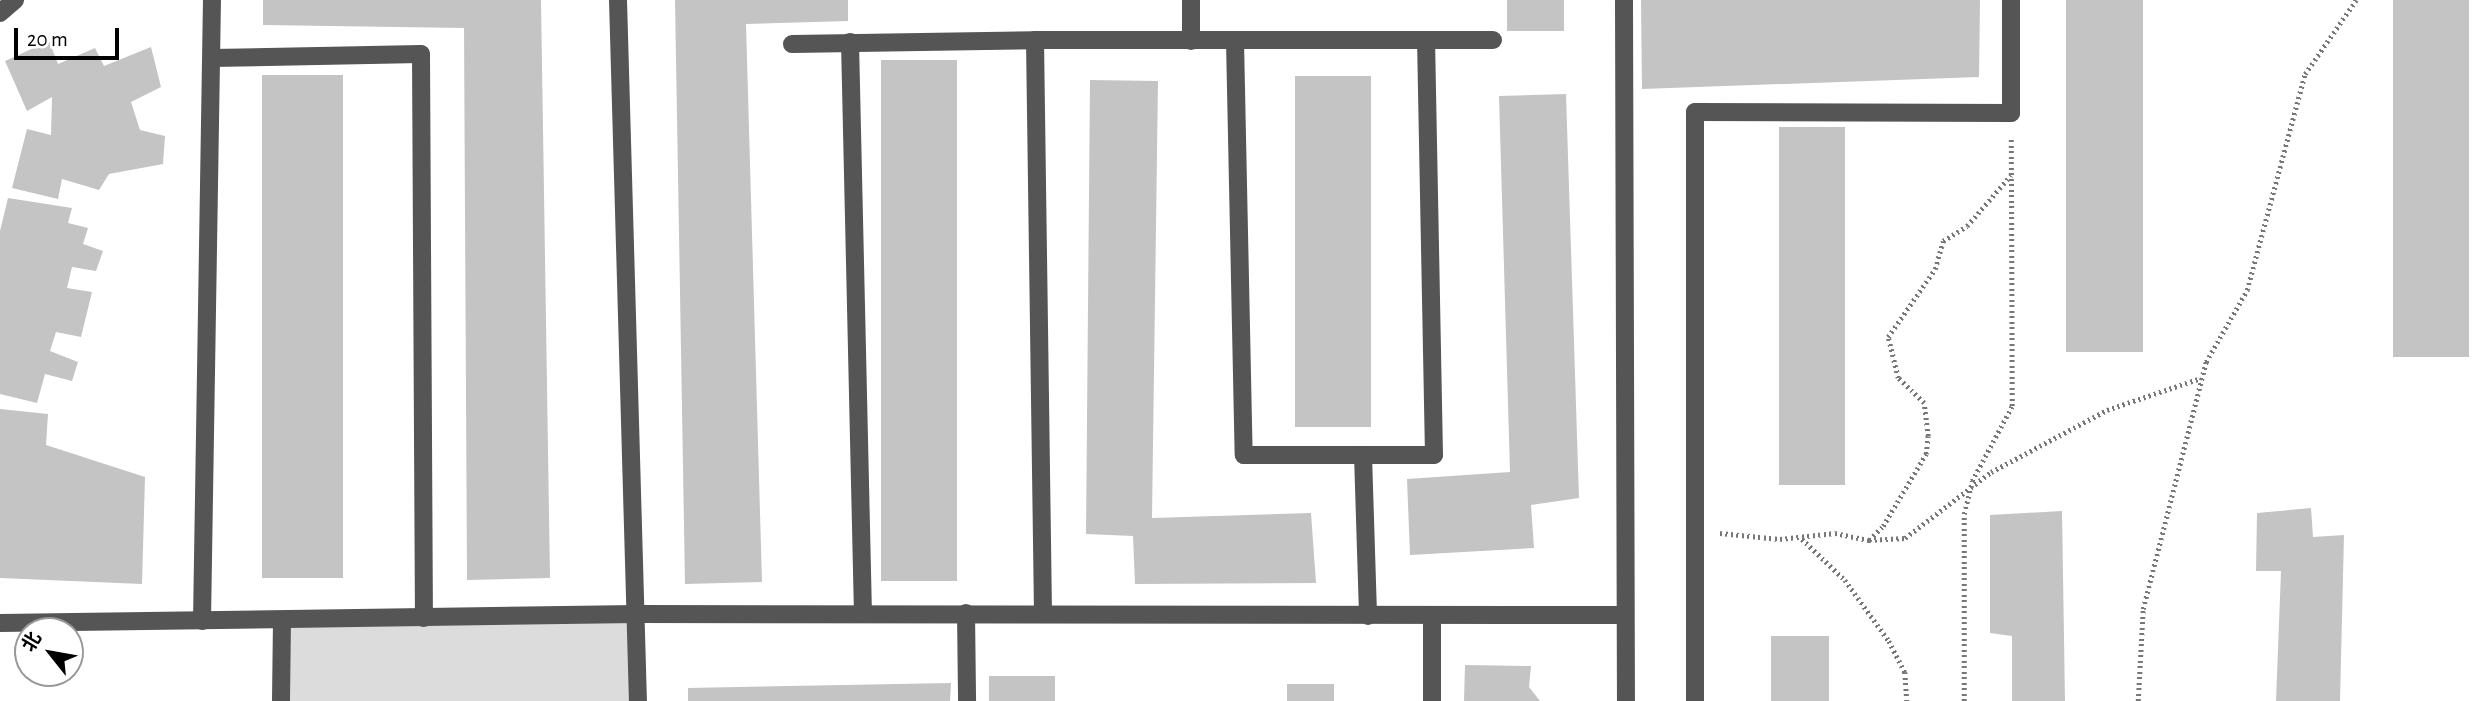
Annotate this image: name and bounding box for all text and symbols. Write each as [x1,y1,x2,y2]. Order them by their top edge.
scale bar [18,14,122,58]
text: 20 m [27,29,68,50]
north arrow [14,617,84,687]
text: 北 [19,629,45,655]

